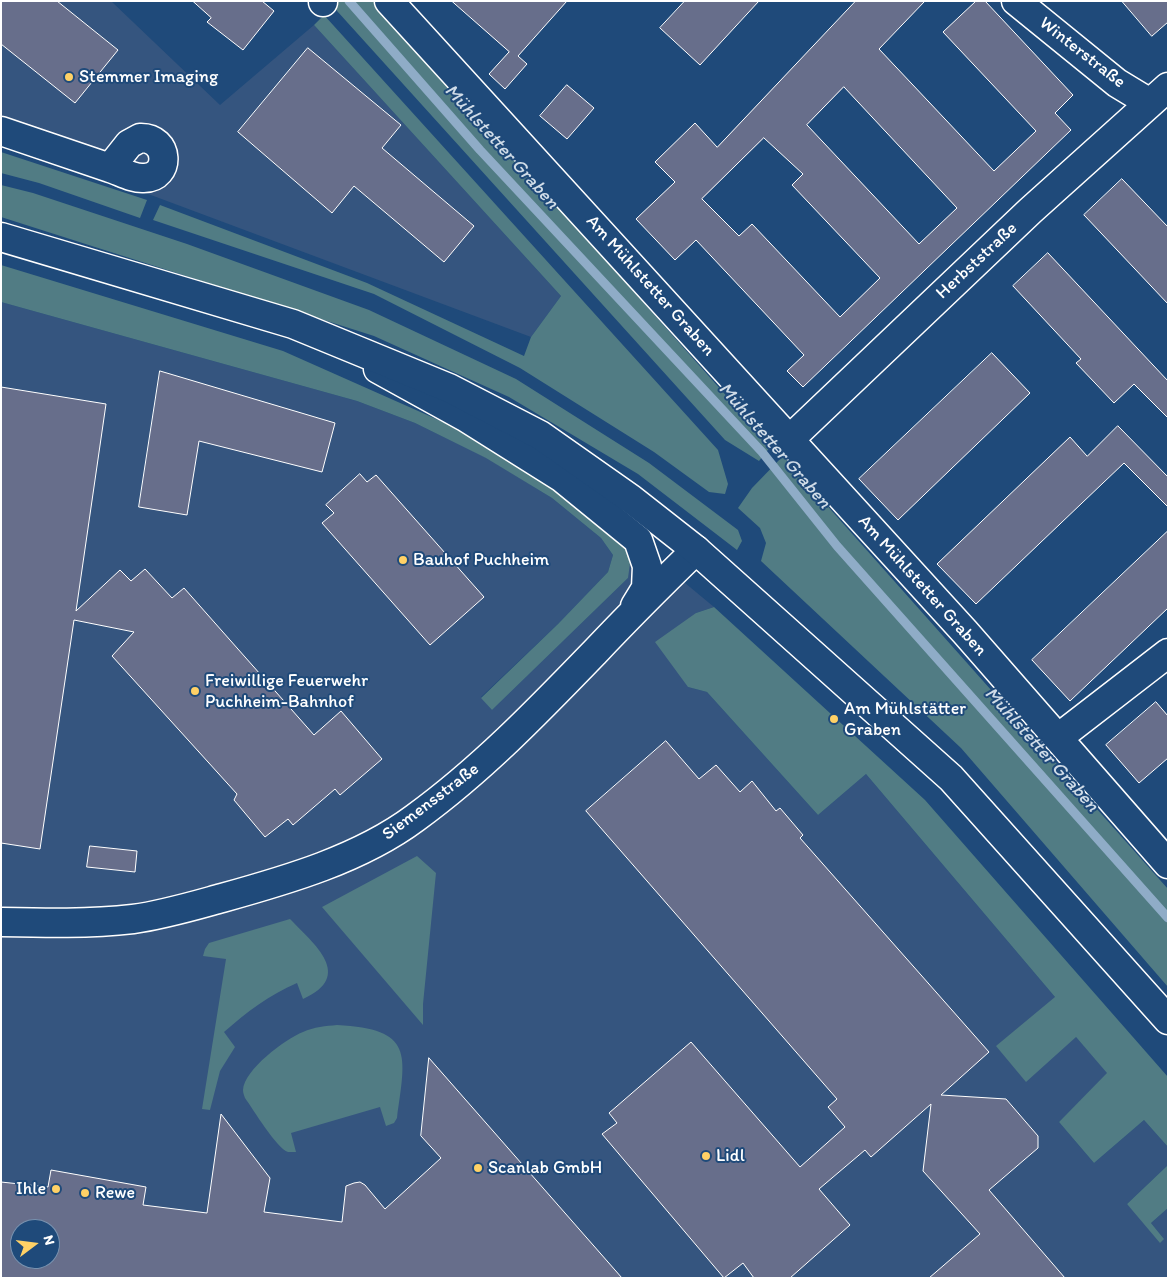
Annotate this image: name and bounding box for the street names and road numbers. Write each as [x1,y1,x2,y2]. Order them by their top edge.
street label: Winterstraße [1035,13,1129,93]
street label: Am Mühlstetter Graben [581,211,719,361]
street label: Herbststraße [932,218,1022,304]
street label: Am Mühlstetter Graben [853,511,991,661]
street label: Siemensstraße [378,759,484,845]

